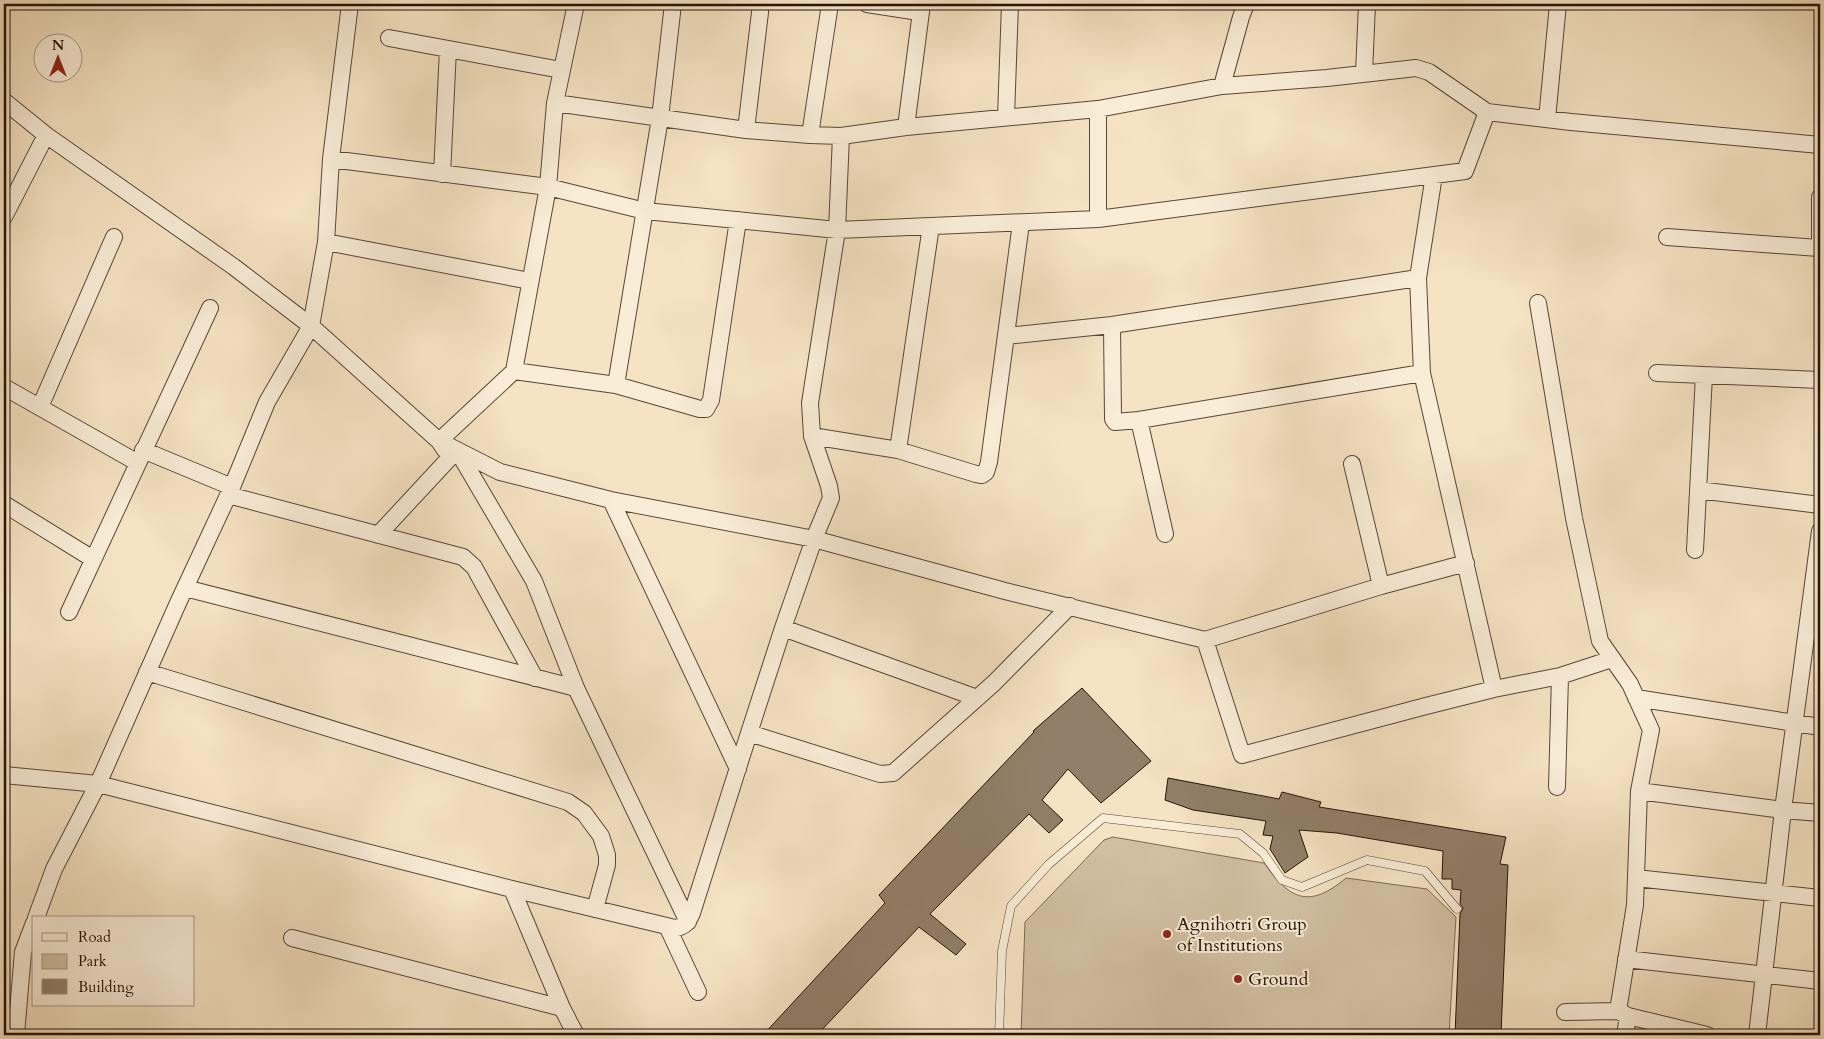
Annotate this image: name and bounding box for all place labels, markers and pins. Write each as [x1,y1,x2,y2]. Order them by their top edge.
place label: Agnihotri Group of Institutions [1177,912,1307,958]
marker: Agnihotri Group of Institutions [1161,928,1173,940]
place label: Ground [1248,967,1309,992]
marker: Ground [1232,973,1244,985]

